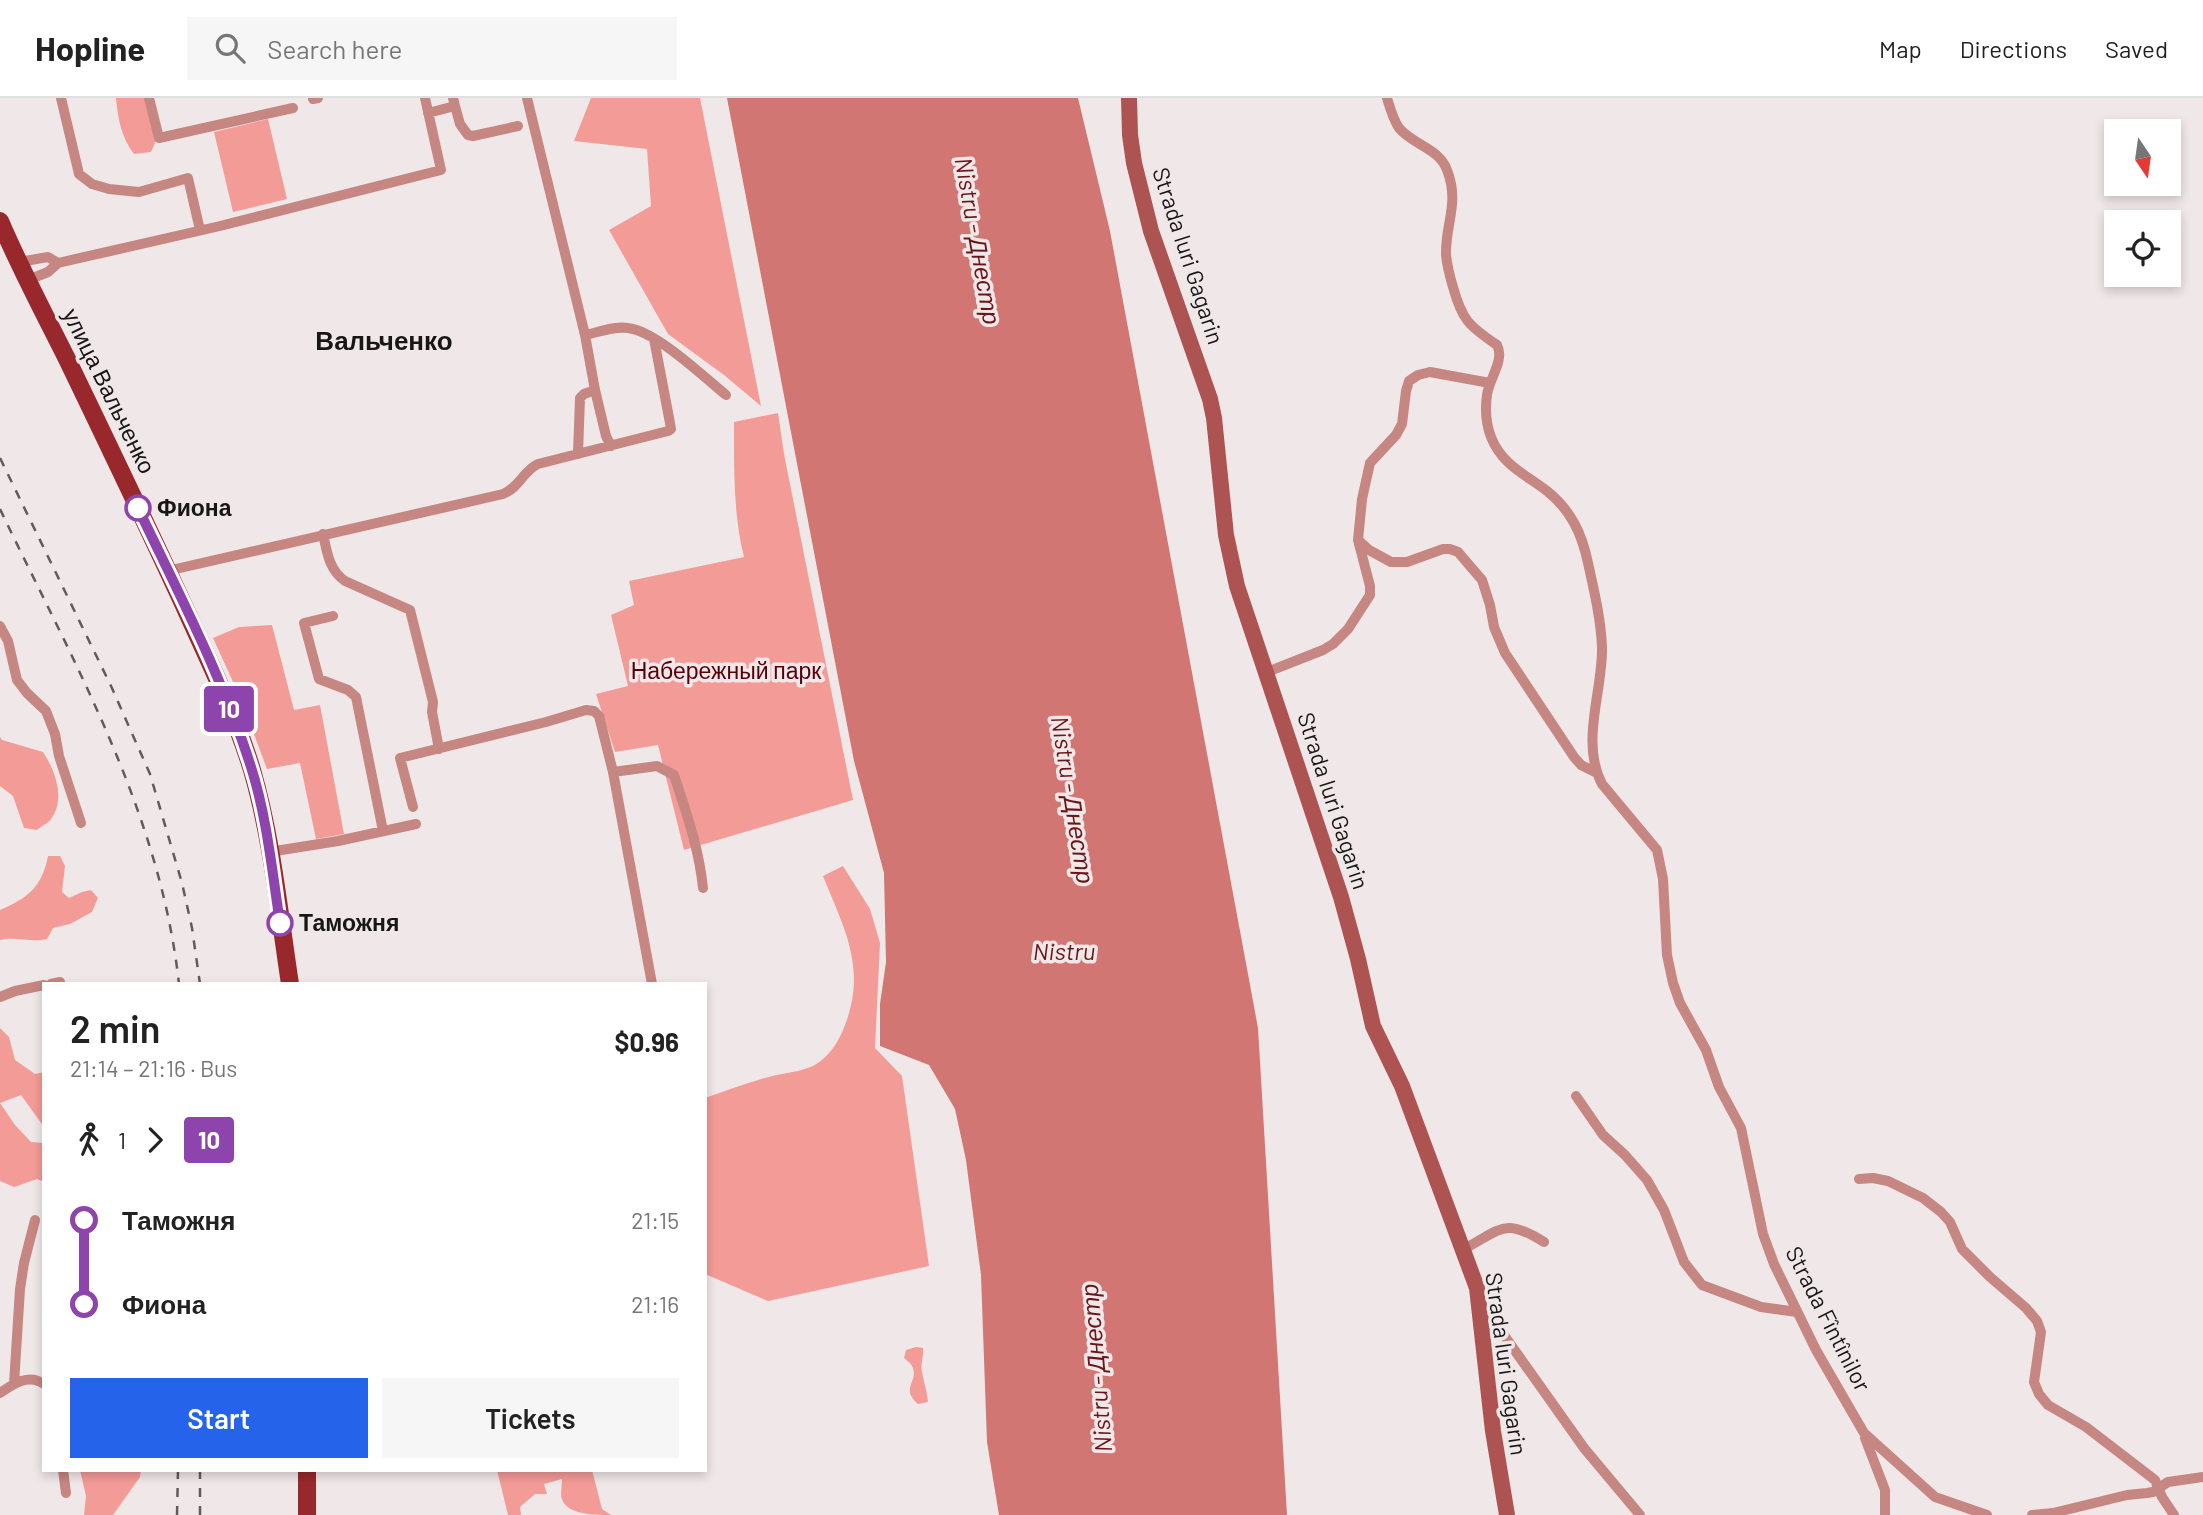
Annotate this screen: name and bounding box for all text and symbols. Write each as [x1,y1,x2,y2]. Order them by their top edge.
search box [187,17,677,80]
text: Hopline [35,28,145,68]
icon: search [211,29,249,67]
text: Search here [267,33,402,64]
text: Map [1879,34,1922,63]
text: Directions [1960,34,2067,63]
text: Saved [2105,34,2168,63]
north arrow [2104,119,2180,196]
map controls [2104,119,2181,287]
water label: Nistru - Днестр [950,155,1007,327]
street label: Strada Iuri Gagarin [1147,164,1231,348]
button: locate [2104,210,2181,287]
street label: улица Вальченко [58,303,162,478]
district label: Вальченко [315,324,453,355]
place label: Фиона [157,493,232,521]
marker: Фиона [125,495,151,521]
park label: Набережный парк [631,656,822,684]
line badge: 10 [198,686,260,732]
text: 10 [218,694,240,723]
street label: Strada Iuri Gagarin [1292,709,1376,893]
water label: Nistru - Днестр [1046,714,1101,886]
place label: Таможня [299,908,399,936]
marker: Таможня [267,910,293,936]
water label: Nistru [1033,936,1095,965]
text: 2 min [70,1005,160,1051]
text: $0.96 [615,1026,679,1057]
text: 21:14 – 21:16 · Bus [70,1054,237,1082]
icon: walk [70,1121,108,1159]
icon: forward [136,1121,174,1159]
text: 10 [198,1125,220,1154]
text: 1 [118,1126,126,1154]
text: Таможня [122,1204,235,1235]
text: 21:15 [631,1206,679,1234]
street label: Strada Fîntînilor [1780,1241,1878,1396]
street label: Strada Iuri Gagarin [1480,1271,1534,1457]
water label: Nistru - Днестр [1074,1283,1117,1454]
text: Фиона [122,1288,206,1319]
text: 21:16 [631,1290,679,1318]
button: Start [70,1378,368,1458]
button: Tickets [382,1378,679,1458]

